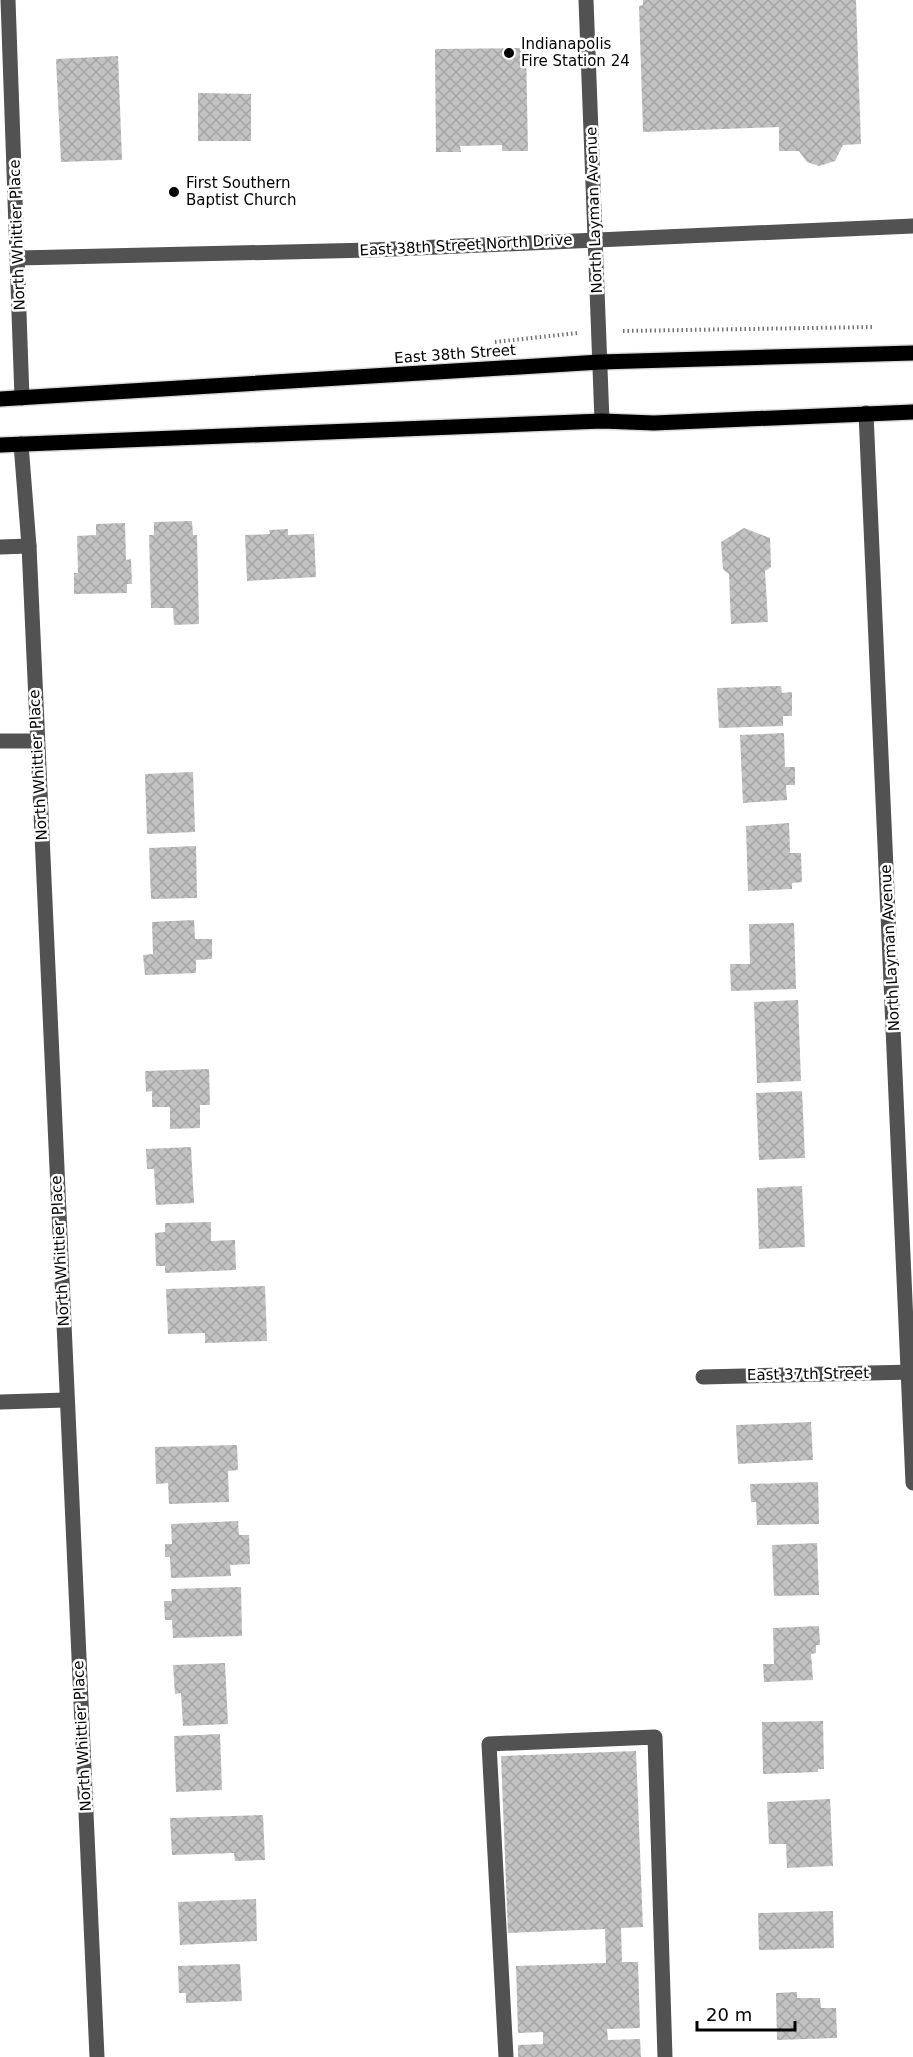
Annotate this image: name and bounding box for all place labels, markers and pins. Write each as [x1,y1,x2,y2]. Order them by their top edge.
place label: Indianapolis Fire Station 24 [521,35,630,70]
marker: Indianapolis Fire Station 24 [502,46,516,60]
place label: First Southern Baptist Church [186,174,297,209]
marker: First Southern Baptist Church [167,185,181,199]

